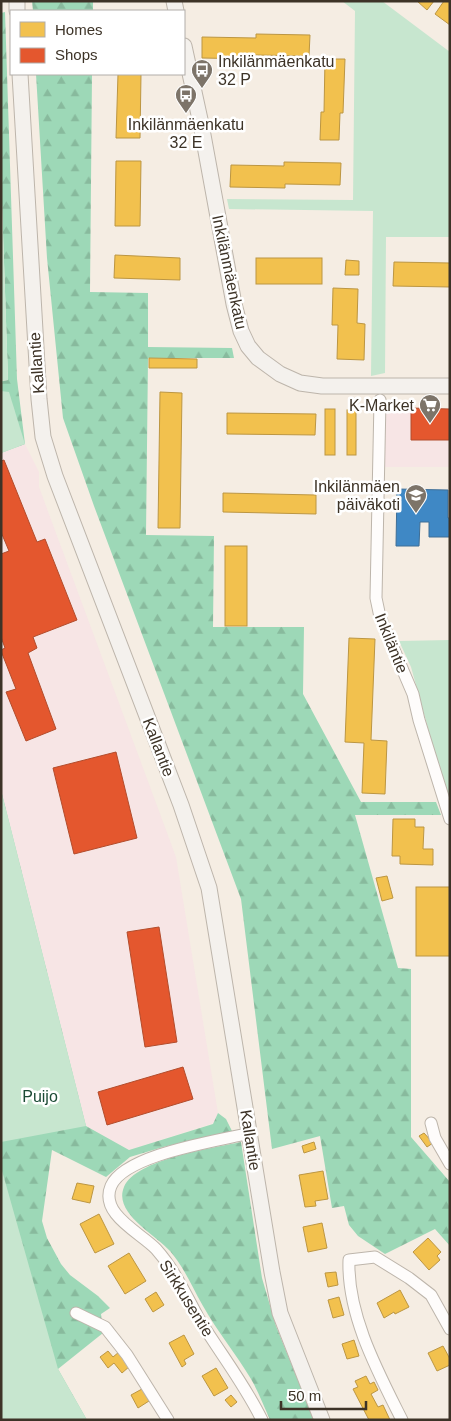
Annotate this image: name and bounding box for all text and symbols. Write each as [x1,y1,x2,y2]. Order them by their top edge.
legend [10,10,185,75]
text: Homes [55,21,103,38]
text: Shops [55,46,98,63]
place label: Inkilänmäenkatu 32 P [218,53,335,88]
bus stop icon: Inkilänmäenkatu 32 P [190,58,214,89]
bus stop icon: Inkilänmäenkatu 32 E [174,83,198,114]
place label: Inkilänmäenkatu 32 E [128,116,244,151]
street label: Inkilänmäenkatu [209,213,250,331]
street label: Kallantie [26,332,47,394]
supermarket icon: K-Market [418,393,442,424]
place label: K-Market [349,397,415,414]
place label: Inkilänmäen päiväkoti [314,478,400,513]
school or university icon: Inkilänmäen päiväkoti [404,483,428,514]
street label: Inkiläntie [372,611,411,676]
street label: Kallantie [140,715,178,779]
park label: Puijo [22,1088,58,1105]
street label: Kallantie [237,1108,264,1172]
street label: Sirkkusentie [156,1257,217,1340]
scale bar [281,1378,366,1410]
text: 50 m [288,1387,321,1404]

